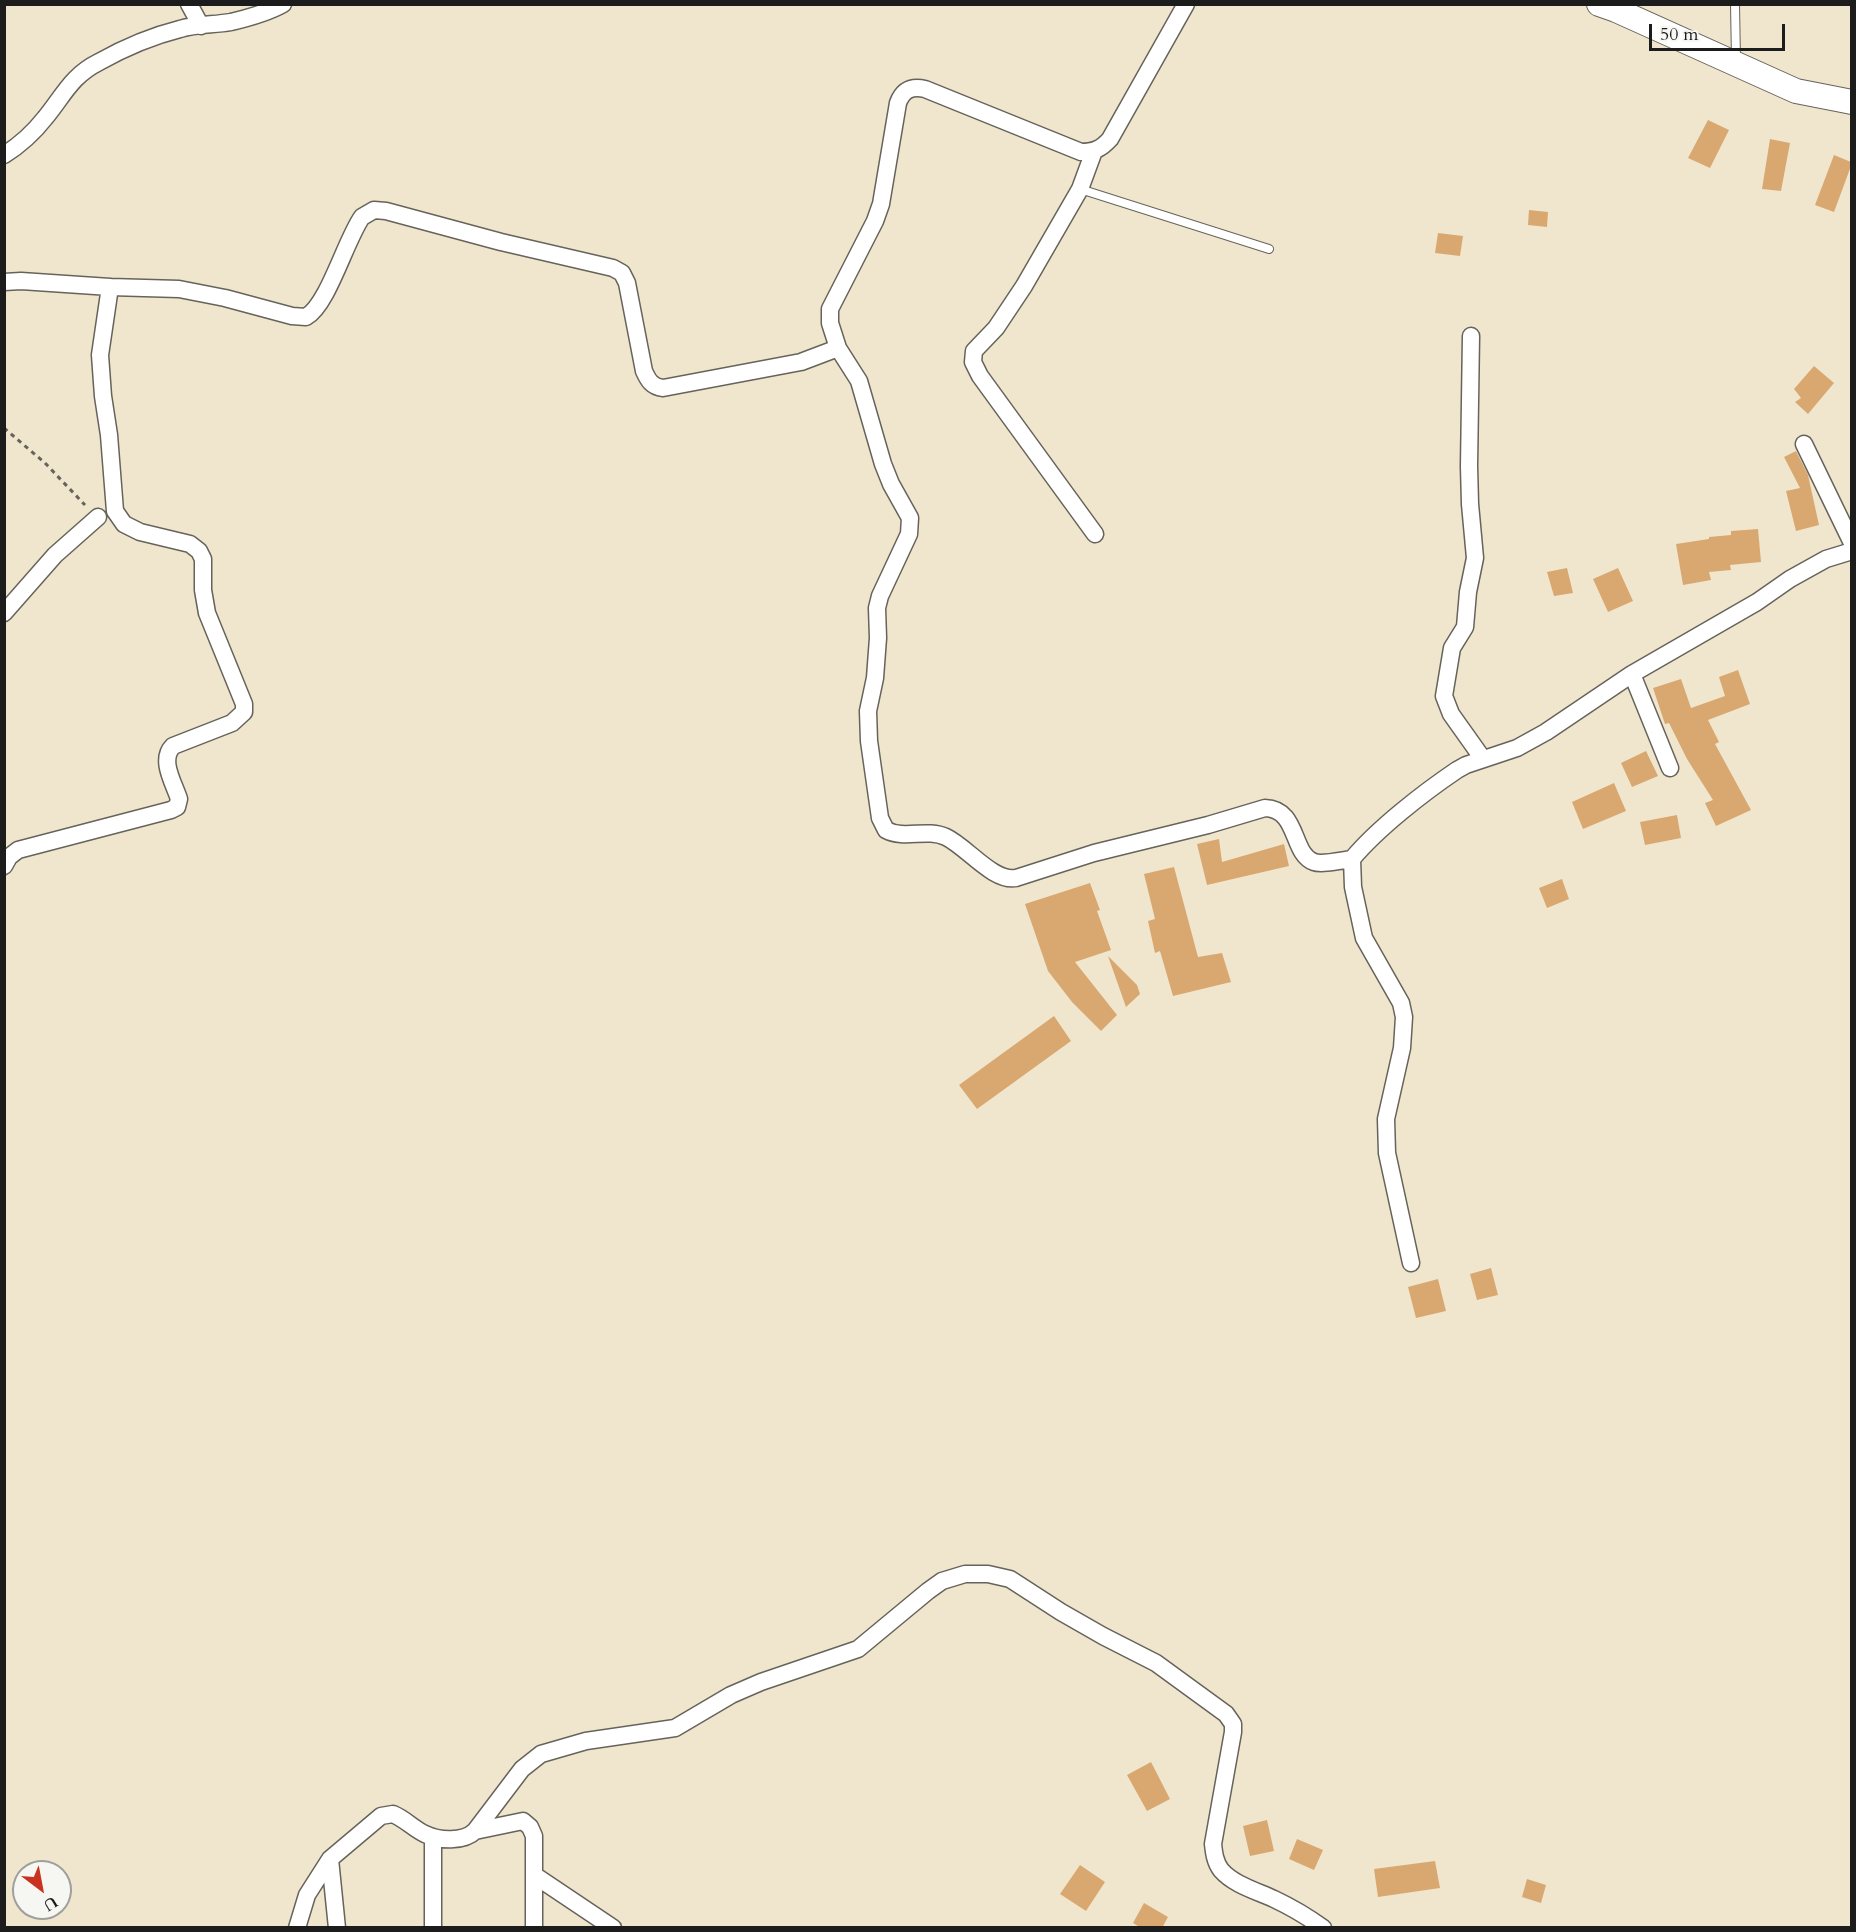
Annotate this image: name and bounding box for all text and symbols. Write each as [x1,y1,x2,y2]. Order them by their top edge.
scale bar [1652,12,1788,50]
text: 50 m [1660,22,1699,47]
north arrow [12,1860,72,1920]
text: U [39,1891,62,1916]

